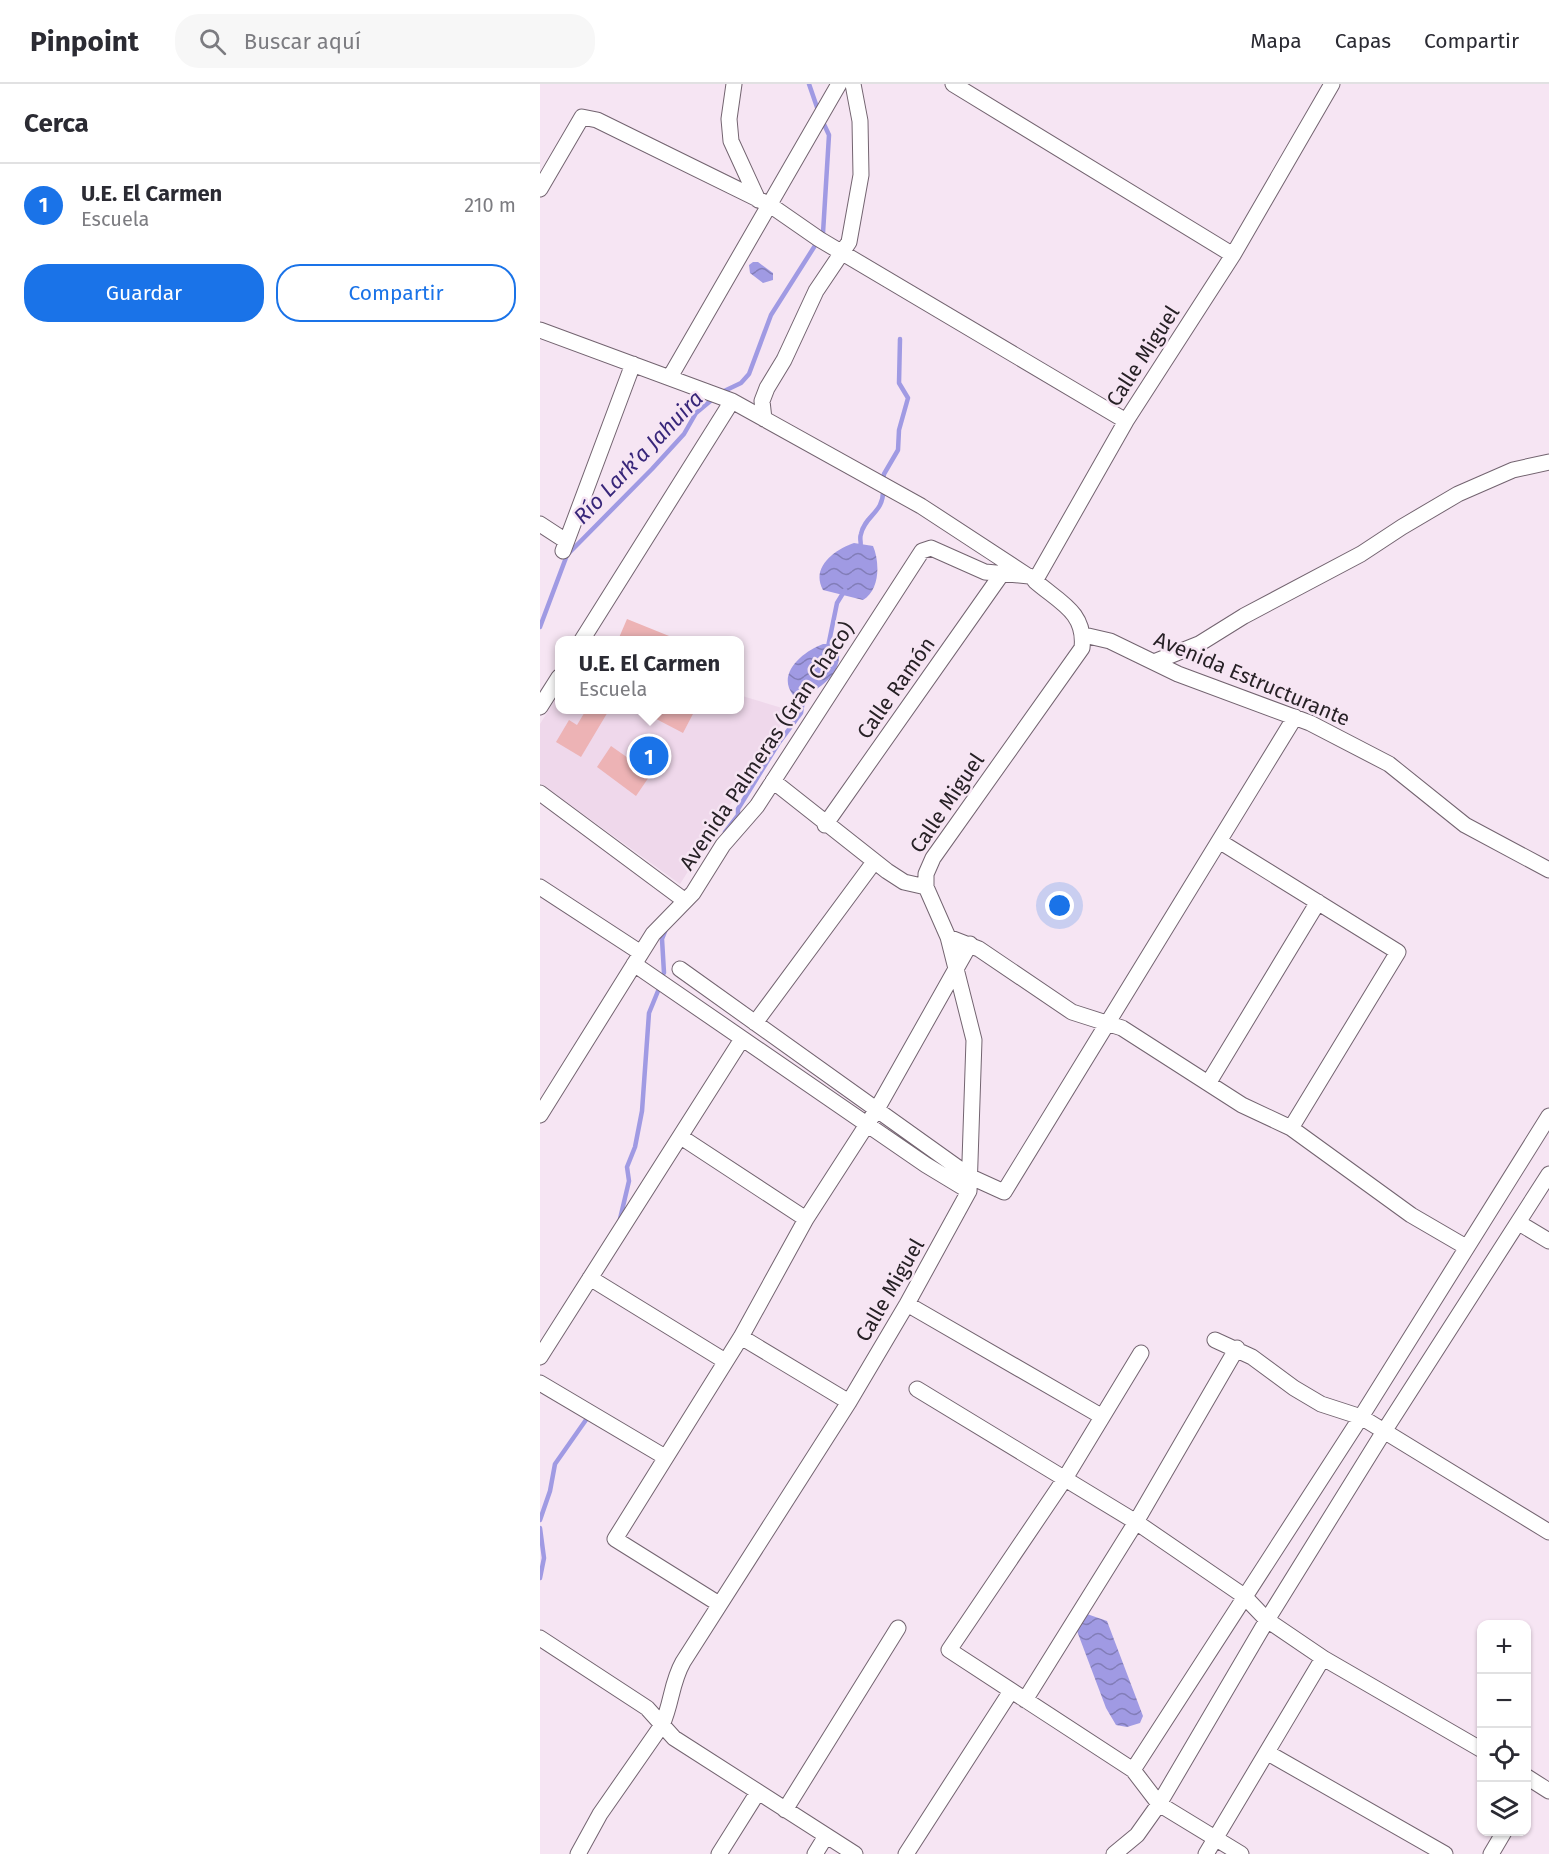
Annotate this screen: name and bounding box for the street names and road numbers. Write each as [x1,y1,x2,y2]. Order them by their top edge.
street label: Calle Miguel [1101,301,1185,411]
street label: Avenida Palmeras (Gran Chaco) [674,617,860,875]
street label: Avenida Estructurante [1150,626,1354,732]
street label: Calle Ramón [851,632,941,744]
street label: Calle Miguel [904,748,990,858]
street label: Calle Miguel [850,1234,930,1346]

